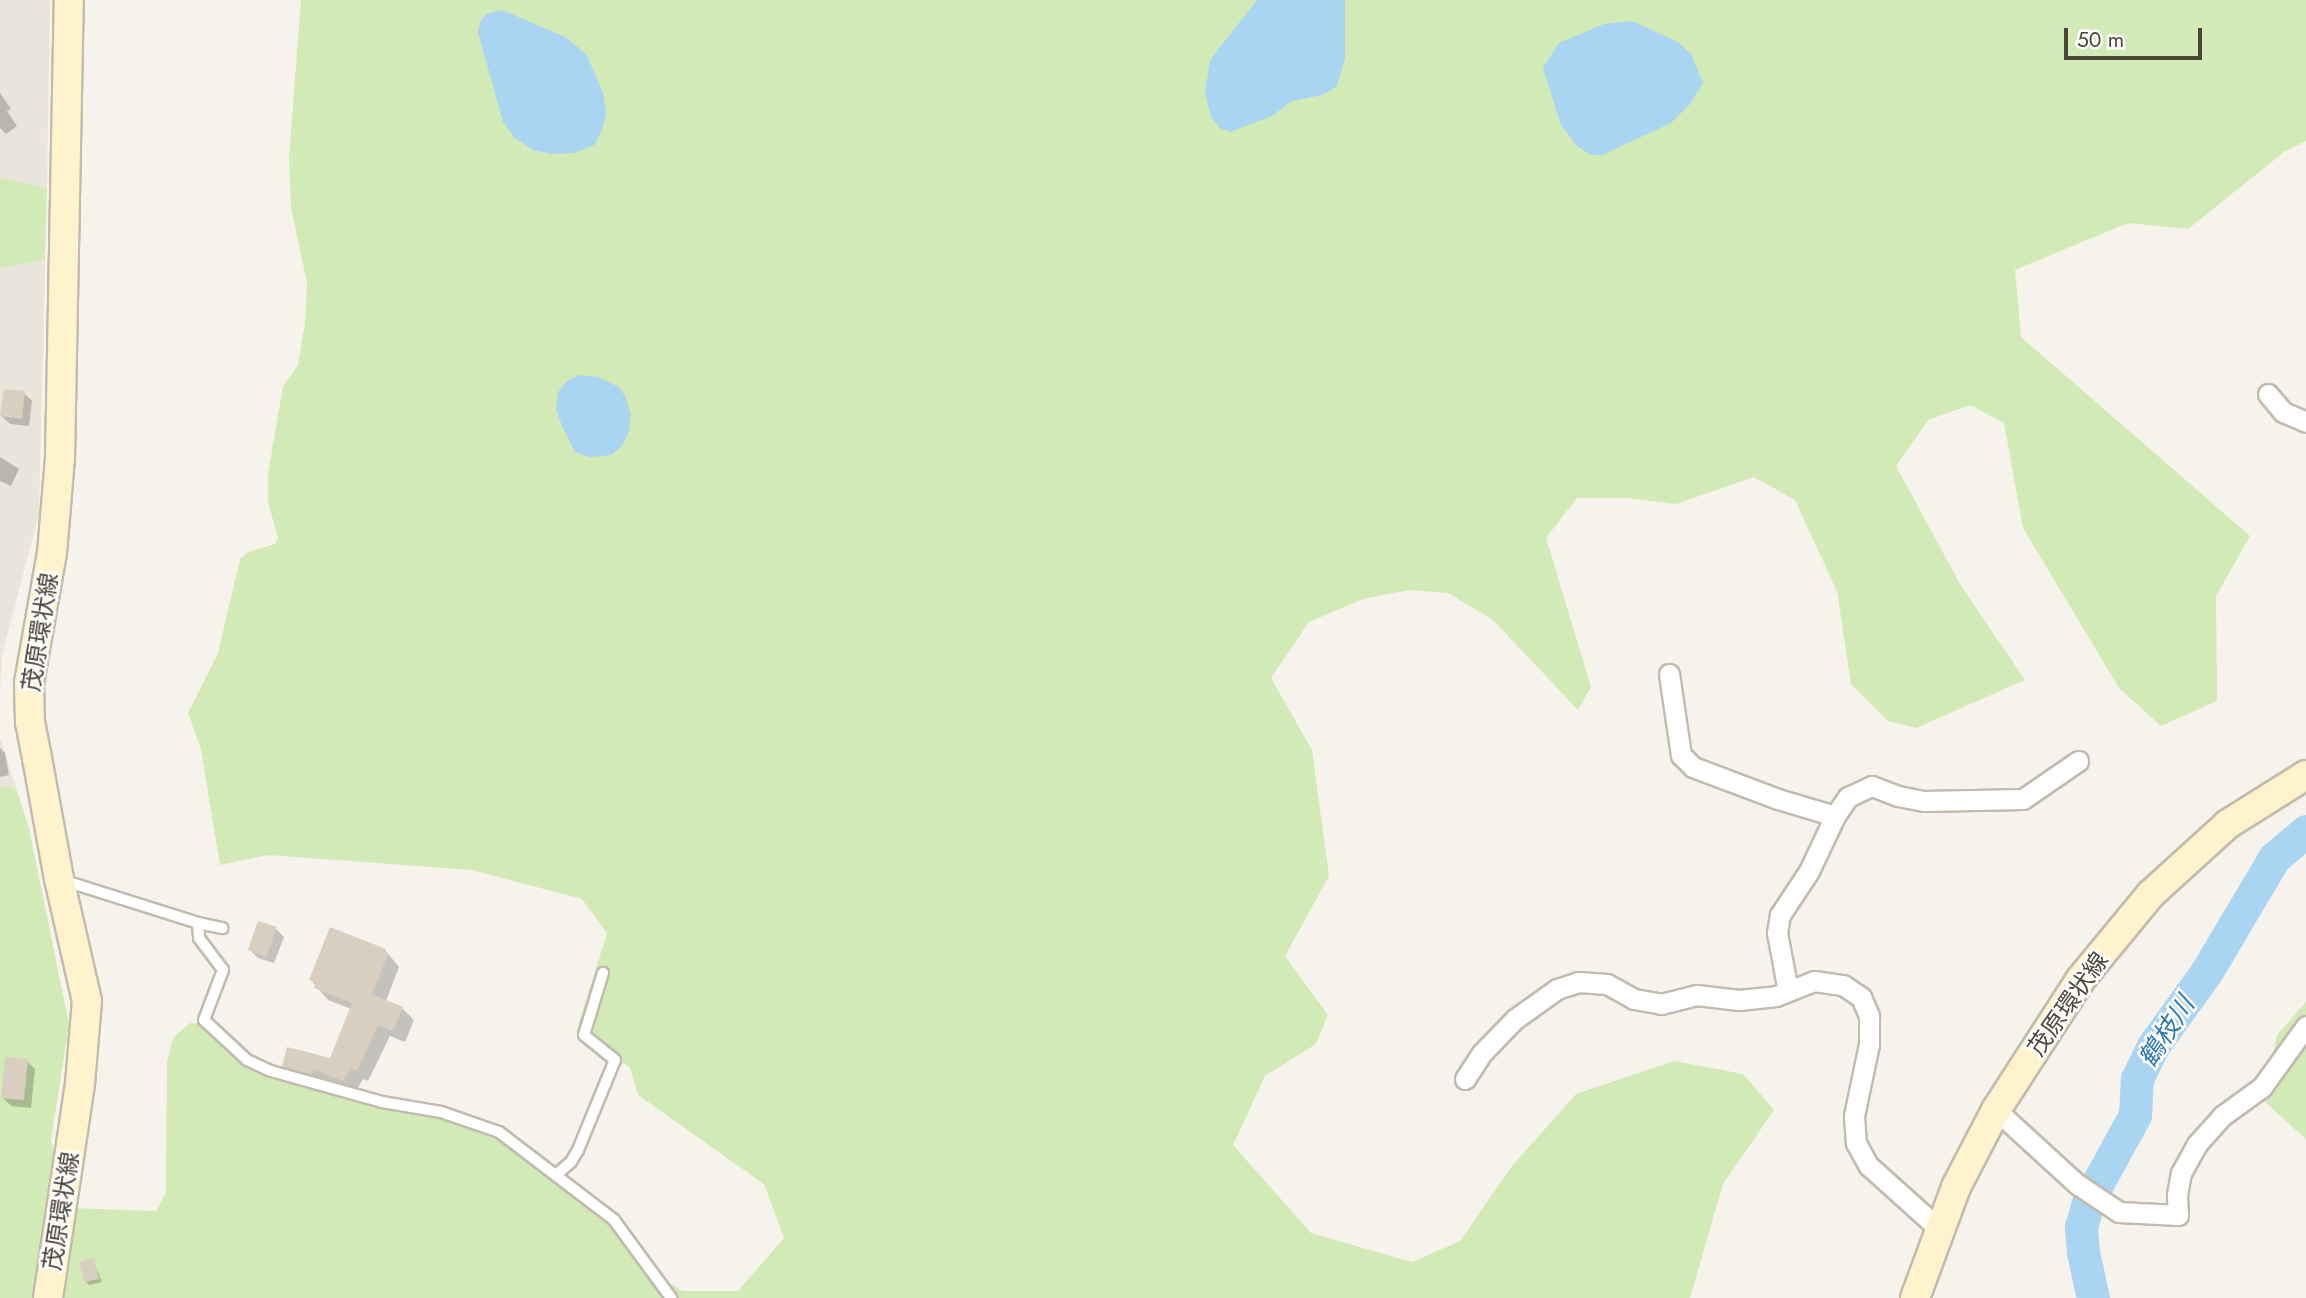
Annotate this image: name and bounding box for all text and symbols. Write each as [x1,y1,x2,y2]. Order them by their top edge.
scale bar [2068,14,2206,58]
text: 50 m [2077,25,2124,55]
street label: 茂原環状線 [16,570,64,694]
street label: 茂原環状線 [2022,947,2114,1061]
water label: 鶴枝川 [2133,991,2201,1073]
street label: 茂原環状線 [37,1149,85,1273]

